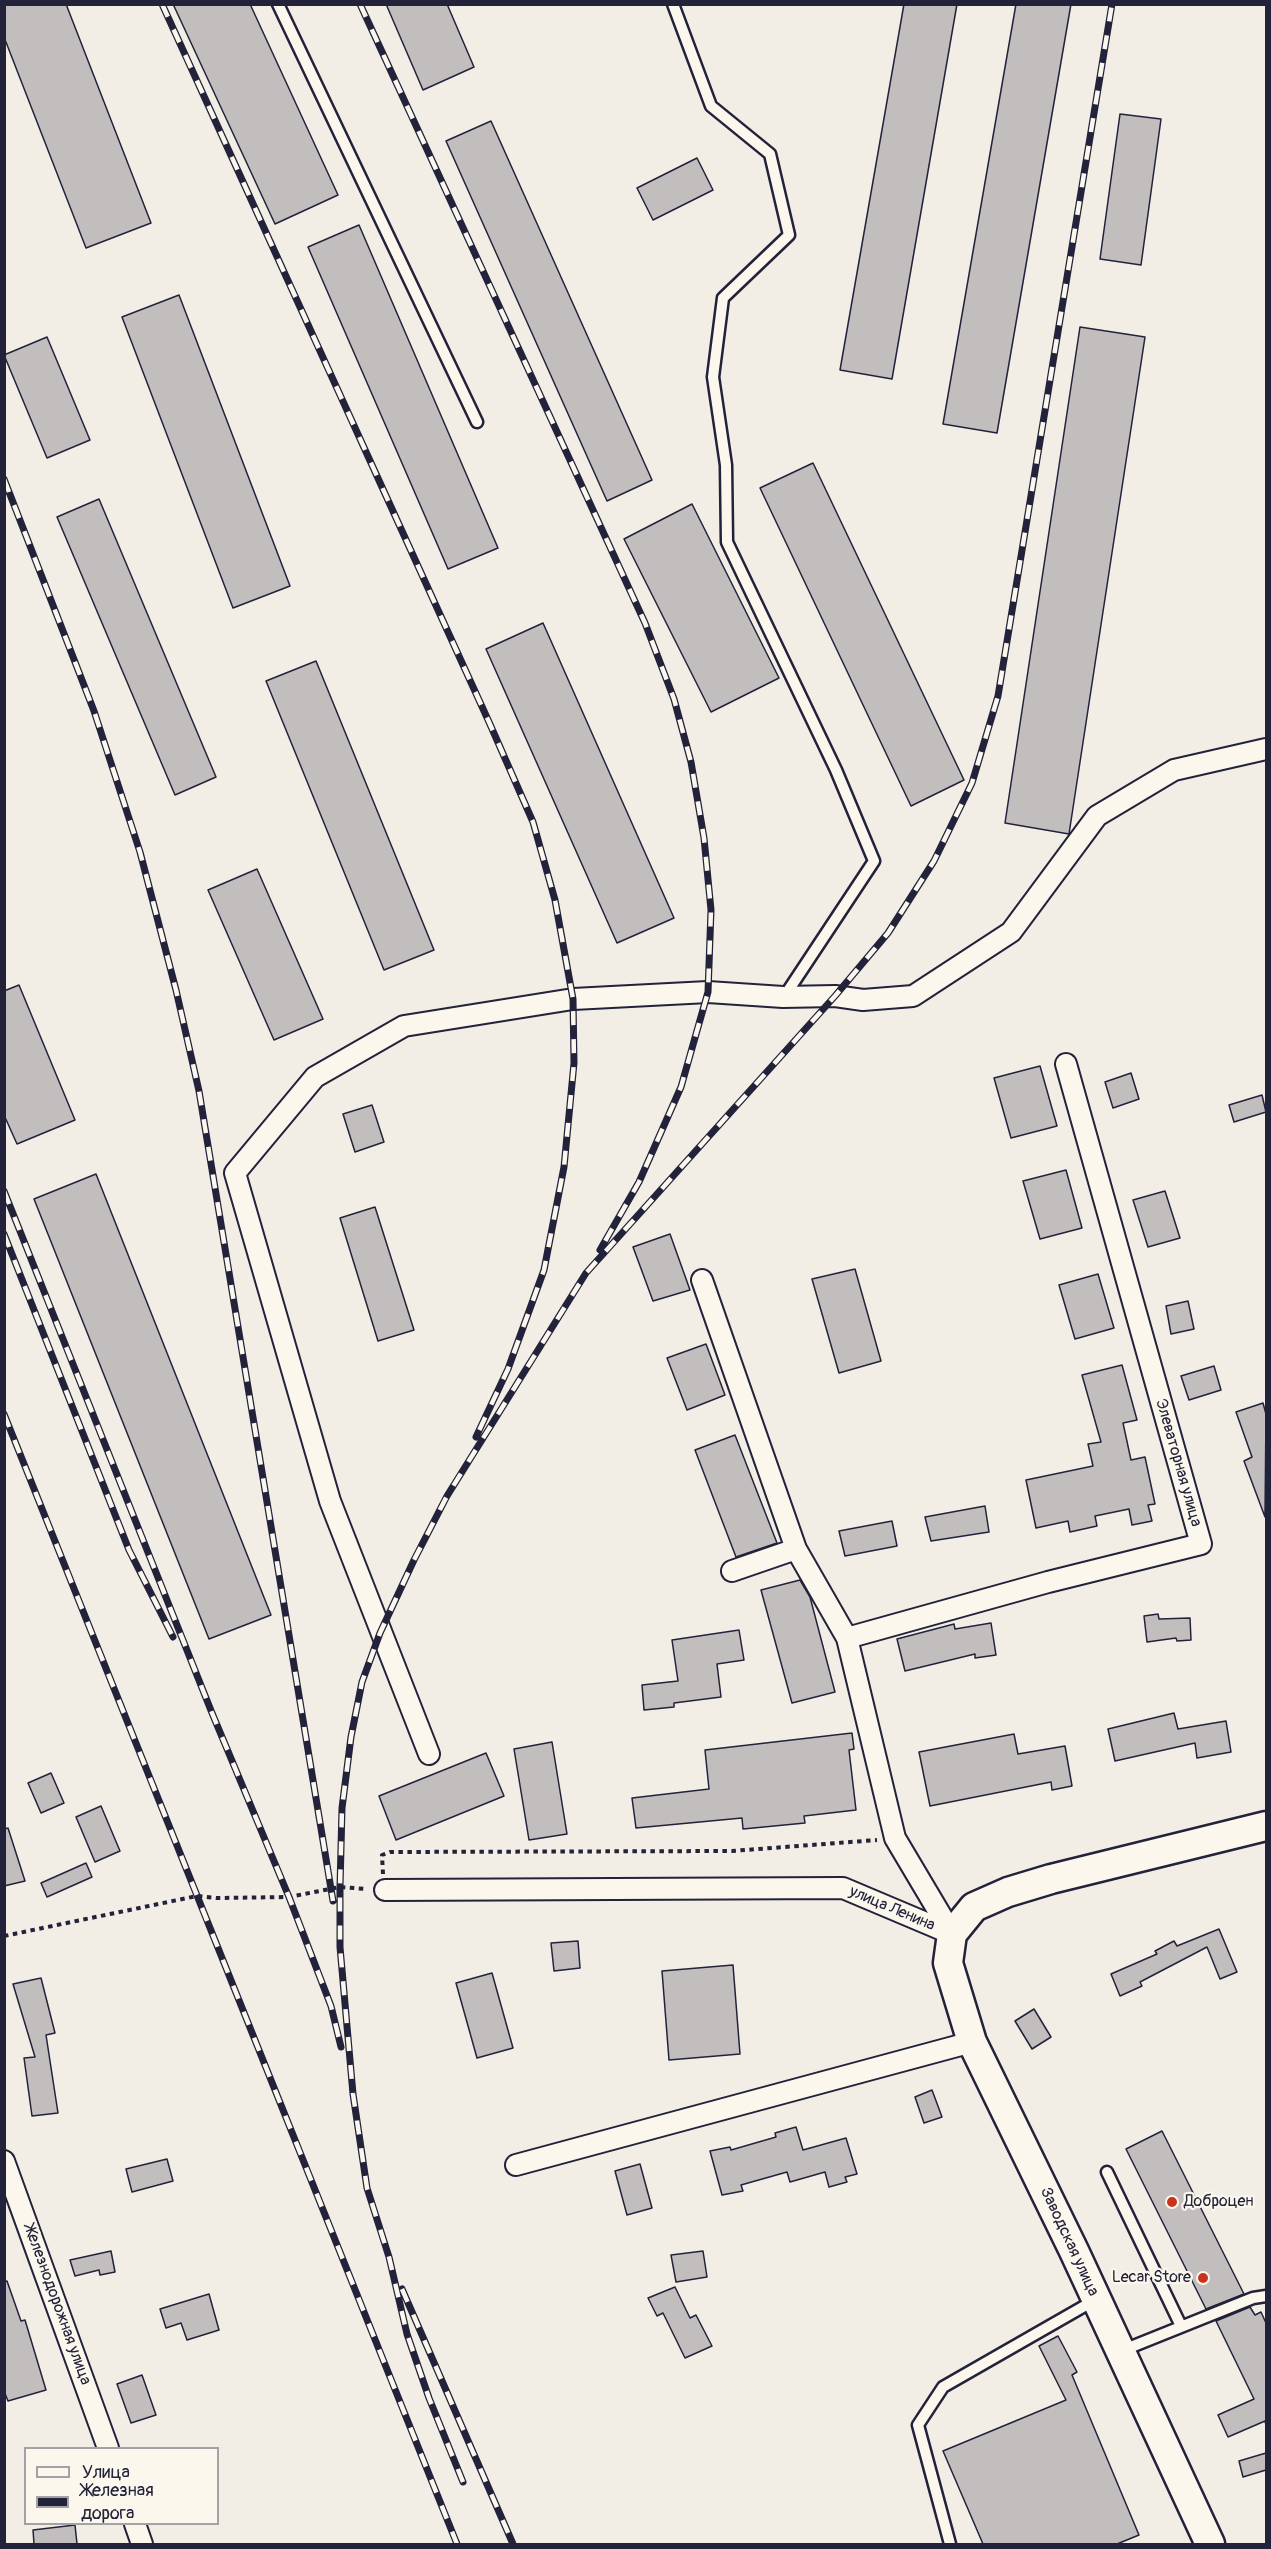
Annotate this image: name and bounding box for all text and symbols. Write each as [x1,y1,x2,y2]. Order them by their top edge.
street label: Элеваторная улица [1151,1397,1205,1529]
street label: улица Ленина [846,1882,938,1936]
street label: Заводская улица [1035,2185,1103,2299]
place label: Доброцен [1184,2192,1253,2212]
marker: Доброцен [1165,2195,1179,2209]
street label: Железнодорожная улица [19,2222,95,2388]
place label: Lecar Store [1112,2268,1191,2288]
marker: Lecar Store [1196,2271,1210,2285]
legend [24,2447,219,2525]
text: Улица [82,2461,130,2484]
text: Железная дорога [81,2479,154,2525]

